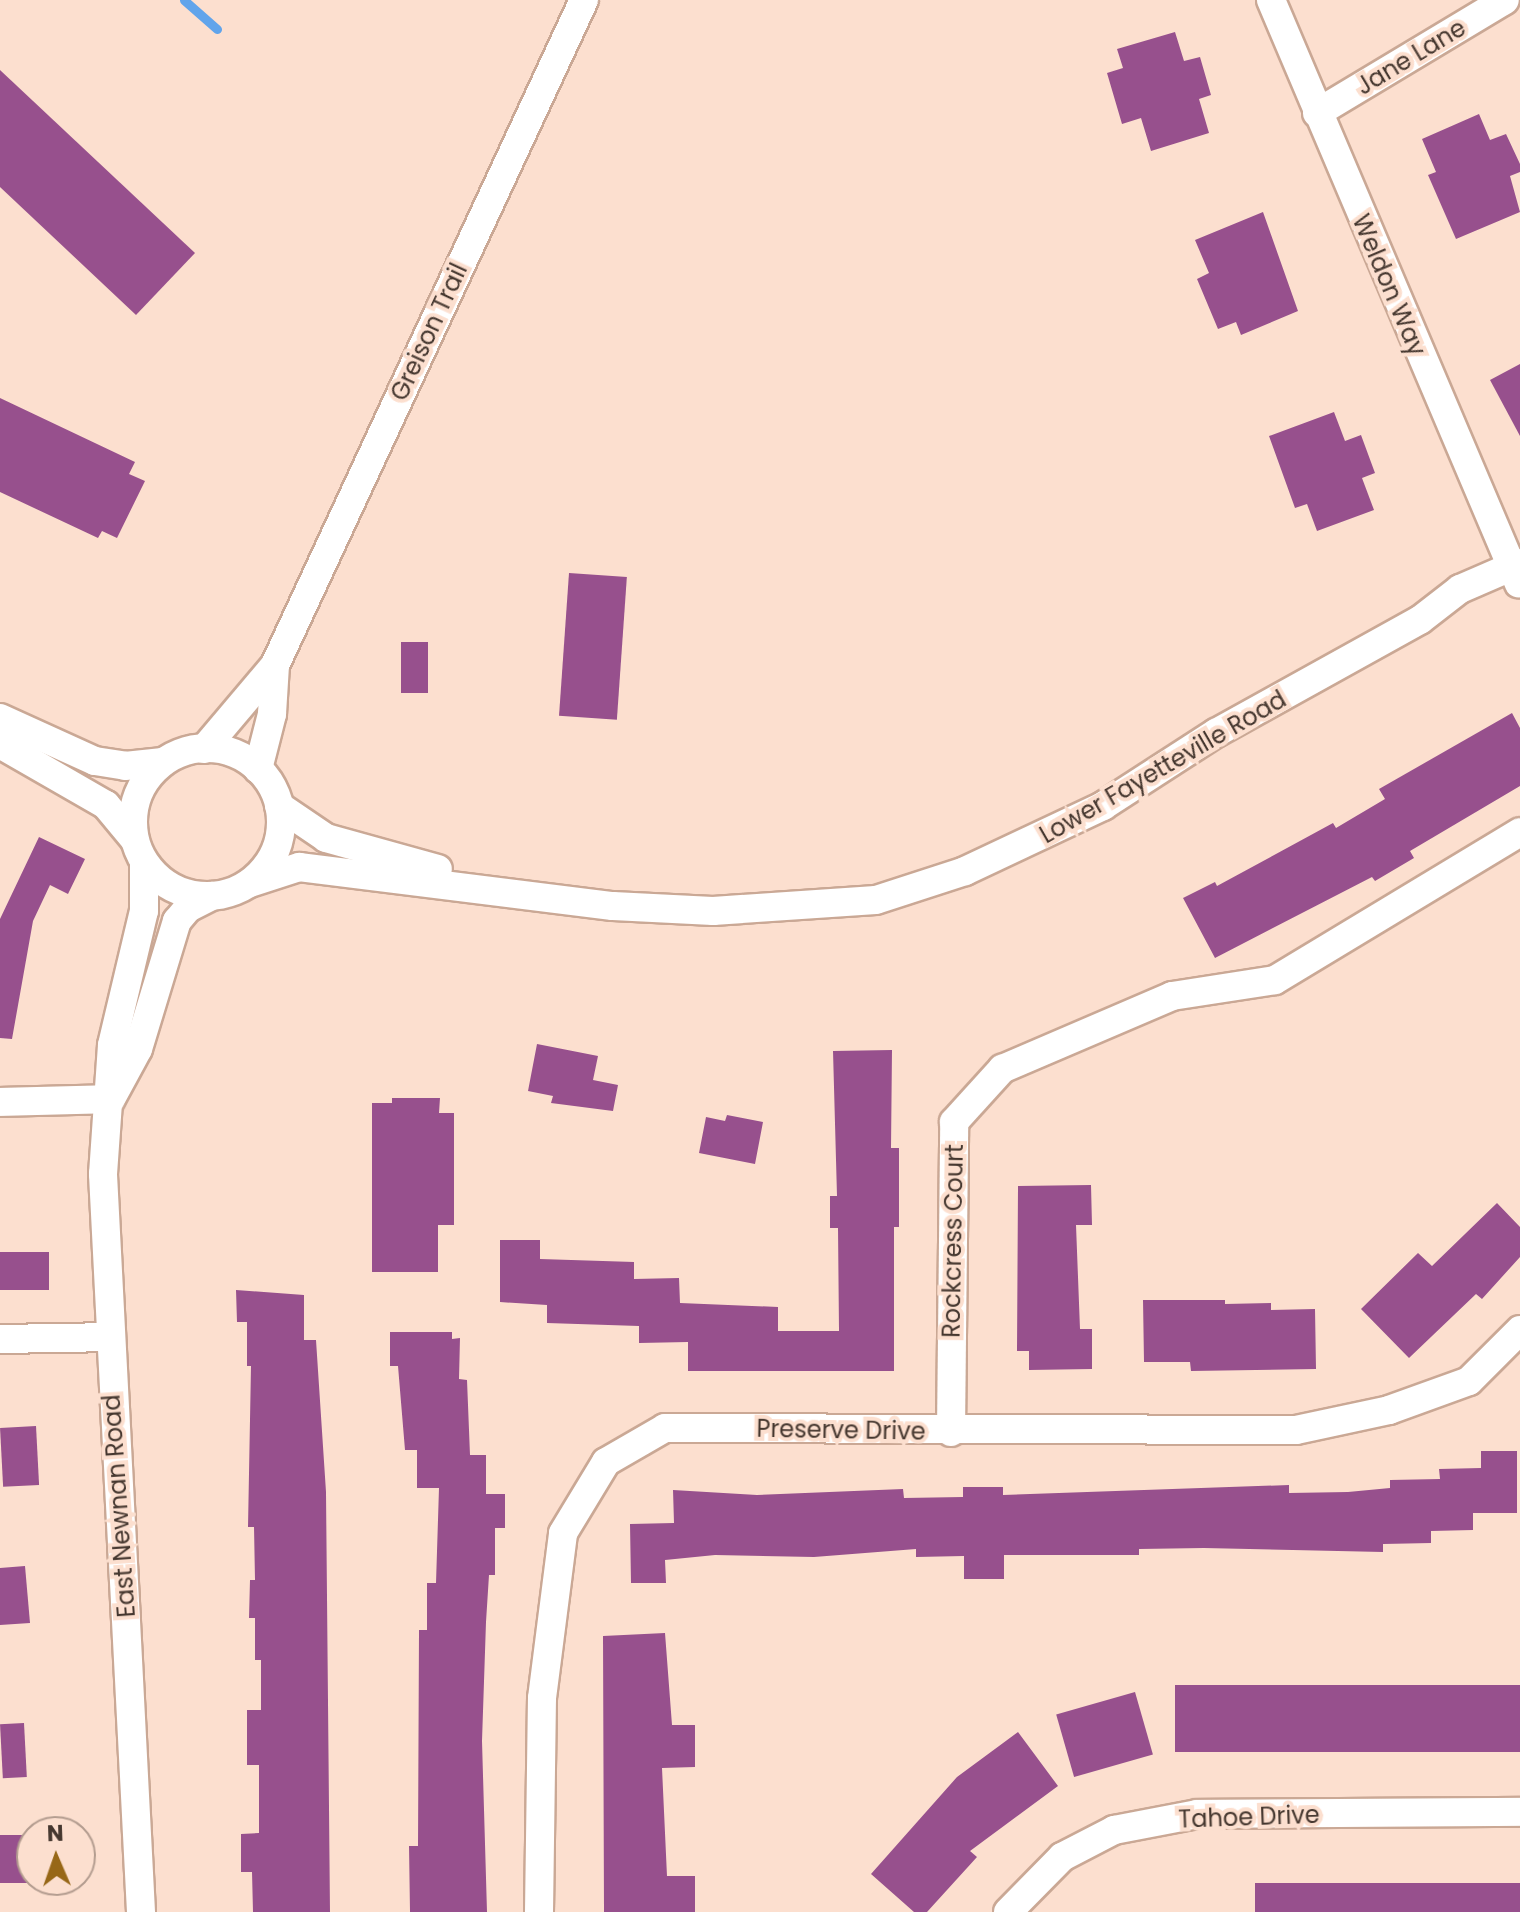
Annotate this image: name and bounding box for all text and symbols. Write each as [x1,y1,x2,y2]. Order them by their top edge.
street label: Jane Lane [1351,13,1471,101]
street label: Weldon Way [1346,210,1432,360]
street label: Greison Trail [385,259,473,405]
street label: Lower Fayetteville Road [1035,685,1291,849]
street label: Rockcress Court [937,1144,969,1338]
street label: East Newnan Road [97,1394,141,1618]
street label: Preserve Drive [756,1414,926,1446]
street label: Tahoe Drive [1178,1800,1320,1834]
north arrow [16,1816,96,1896]
text: N [46,1818,64,1849]

